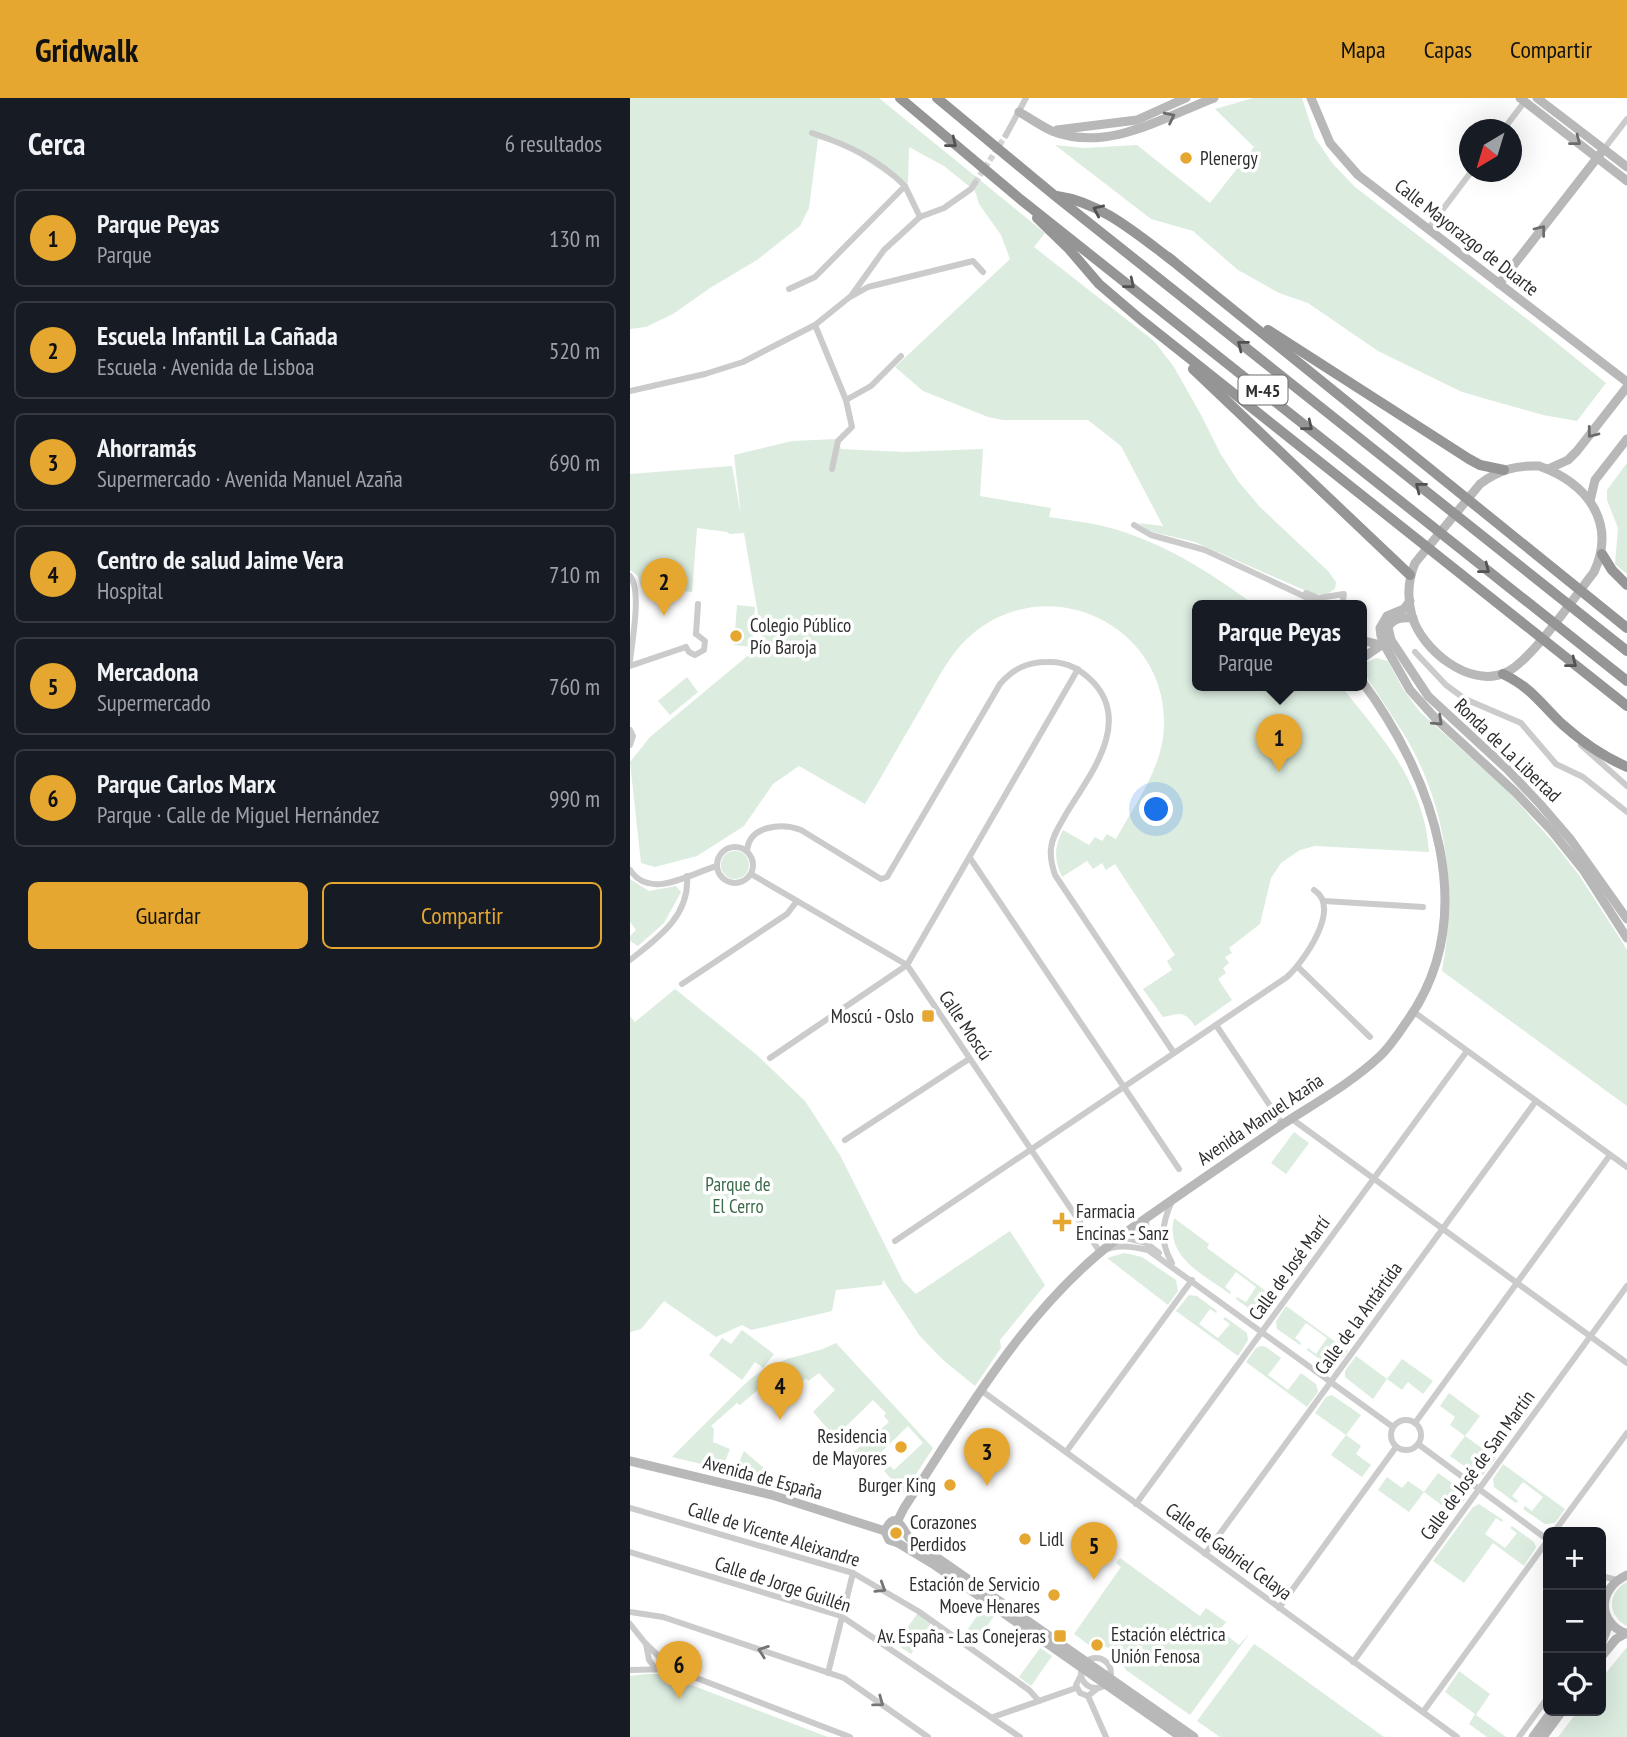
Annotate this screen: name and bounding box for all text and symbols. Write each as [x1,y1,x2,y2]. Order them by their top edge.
text: Gridwalk [35,28,138,71]
text: Mapa [1341,34,1386,65]
text: Capas [1424,34,1472,65]
text: Compartir [1510,34,1592,65]
one-way arrow [1163,112,1175,126]
north arrow [1459,119,1522,182]
text: Cerca [28,124,85,163]
text: 6 resultados [505,129,602,158]
one-way arrow [1568,133,1580,146]
one-way arrow [944,134,957,147]
place label: Plenergy [1200,146,1258,170]
marker: Plenergy [1178,150,1194,166]
street label: Calle Mayorazgo de Duarte [1390,173,1544,301]
one-way arrow [1093,204,1105,218]
text: Parque Peyas [97,207,219,240]
text: 1 [48,224,59,253]
text: 130 m [549,224,600,253]
one-way arrow [1533,226,1546,238]
text: Parque [97,240,152,269]
one-way arrow [1122,276,1135,288]
text: Escuela Infantil La Cañada [97,319,338,352]
text: 2 [48,336,59,365]
text: 520 m [549,336,600,365]
one-way arrow [1237,341,1250,354]
text: Escuela · Avenida de Lisboa [97,352,314,381]
road number: M-45 [1238,376,1288,404]
one-way arrow [1300,418,1312,431]
one-way arrow [1587,425,1600,437]
text: Ahorramás [97,431,196,464]
text: 3 [48,448,59,477]
text: 690 m [549,448,600,477]
text: Supermercado · Avenida Manuel Azaña [97,464,403,493]
one-way arrow [1416,482,1428,495]
text: Centro de salud Jaime Vera [97,543,344,576]
pin: 2 [641,558,687,616]
text: 4 [48,560,59,589]
text: 710 m [549,560,600,589]
one-way arrow [1478,560,1490,573]
text: Hospital [97,576,163,605]
popup [1192,600,1367,691]
place label: Colegio Público Pío Baroja [750,613,851,659]
text: Parque Peyas [1218,615,1341,648]
marker: Colegio Público Pío Baroja [728,628,744,644]
text: Parque [1218,648,1273,677]
text: Mercadona [97,655,198,688]
one-way arrow [1565,655,1577,668]
text: 5 [48,672,59,701]
text: 760 m [549,672,600,701]
text: Supermercado [97,688,211,717]
street label: Ronda de La Libertad [1450,693,1566,807]
one-way arrow [1430,713,1443,725]
pin: 1 [1256,714,1302,772]
text: Parque Carlos Marx [97,767,276,800]
text: 6 [48,784,59,813]
text: 990 m [549,784,600,813]
your location [1139,792,1173,826]
text: Parque · Calle de Miguel Hernández [97,800,380,829]
button: Guardar [28,882,308,949]
button: Compartir [322,882,602,949]
street label: Calle Moscú [934,986,998,1064]
place label: Moscú - Oslo [831,1004,914,1028]
marker: Moscú - Oslo [920,1008,936,1024]
street label: Avenida Manuel Azaña [1192,1068,1328,1170]
park label: Parque de El Cerro [705,1172,771,1218]
place label: Farmacia Encinas - Sanz [1076,1199,1169,1245]
street label: Calle de José Martí [1243,1211,1335,1325]
marker: Farmacia Encinas - Sanz [1054,1214,1070,1230]
street label: Calle de la Antártida [1309,1257,1407,1379]
pin: 4 [757,1362,803,1420]
street label: Calle de José de San Martín [1415,1385,1539,1545]
place label: Residencia de Mayores [812,1424,887,1470]
pin: 3 [964,1428,1010,1486]
marker: Residencia de Mayores [893,1439,909,1455]
street label: Avenida de España [701,1450,825,1504]
place label: Burger King [858,1473,936,1497]
marker: Burger King [942,1477,958,1493]
street label: Calle de Vicente Aleixandre [685,1496,863,1572]
street label: Calle de Gabriel Celaya [1161,1497,1297,1605]
place label: Corazones Perdidos [910,1510,977,1556]
pin: 5 [1071,1522,1117,1580]
marker: Corazones Perdidos [888,1525,904,1541]
place label: Lidl [1039,1527,1064,1551]
map controls [1543,1527,1606,1716]
button: + [1543,1527,1606,1590]
marker: Lidl [1017,1531,1033,1547]
street label: Calle de Jorge Guillén [712,1551,854,1617]
place label: Estación de Servicio Moeve Henares [909,1572,1040,1618]
one-way arrow [873,1580,886,1593]
marker: Estación de Servicio Moeve Henares [1046,1587,1062,1603]
button: − [1543,1590,1606,1653]
place label: Estación eléctrica Unión Fenosa [1111,1622,1226,1668]
place label: Av. España - Las Conejeras [877,1624,1046,1648]
marker: Av. España - Las Conejeras [1052,1628,1068,1644]
marker: Estación eléctrica Unión Fenosa [1089,1637,1105,1653]
pin: 6 [656,1641,702,1699]
one-way arrow [758,1645,770,1659]
button: locate [1543,1653,1606,1716]
one-way arrow [871,1694,884,1706]

